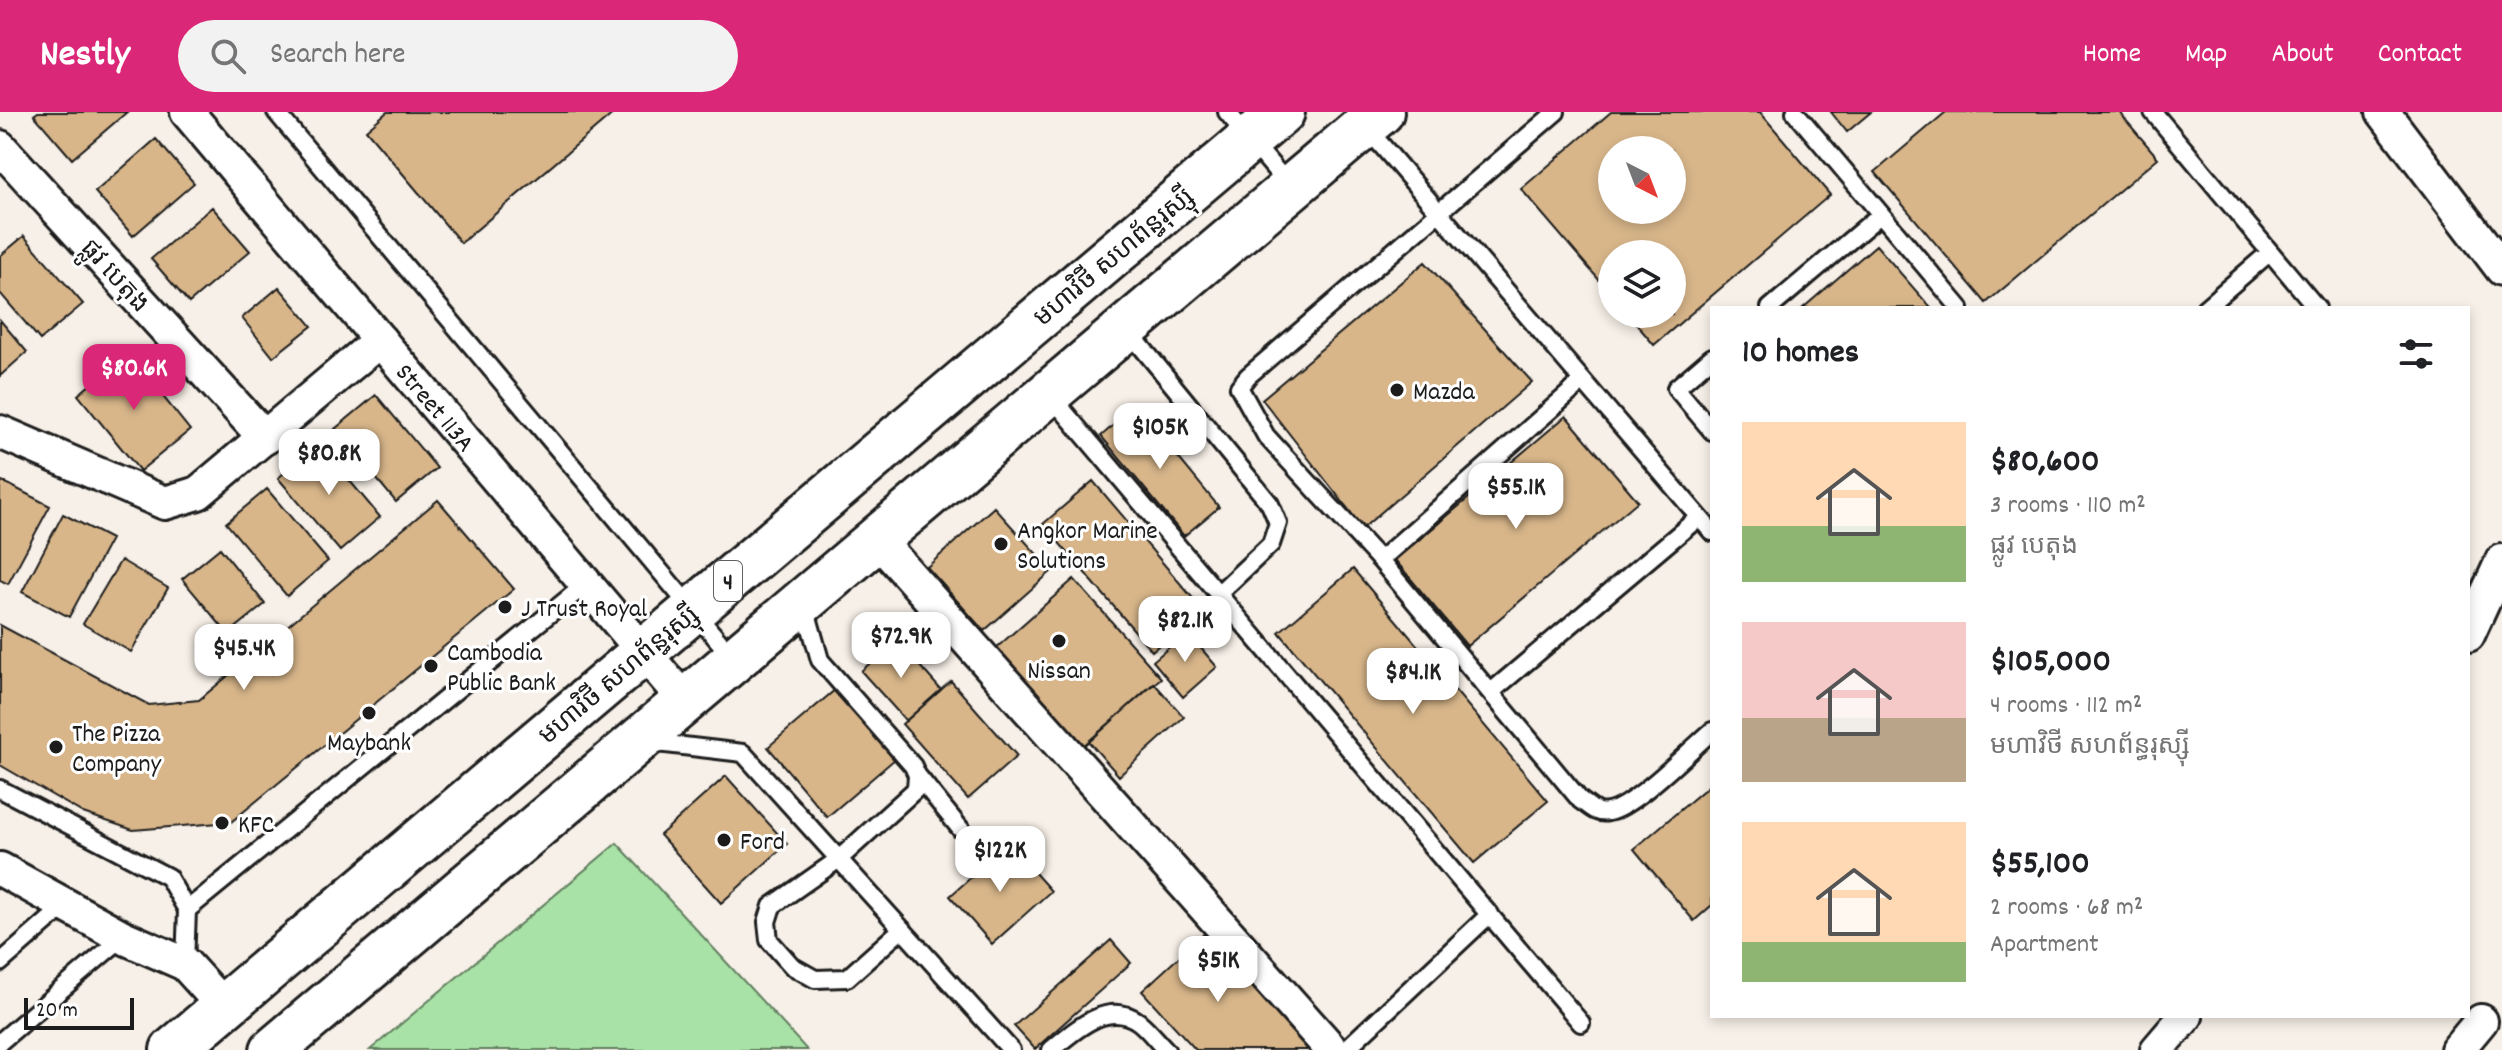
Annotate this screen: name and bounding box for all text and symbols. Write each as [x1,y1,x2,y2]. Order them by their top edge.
search box [178,20,738,92]
text: Nestly [40,29,130,84]
icon: search [206,34,250,78]
text: Search here [270,35,406,78]
text: Home [2083,36,2141,76]
text: Map [2185,36,2227,76]
text: About [2271,36,2334,76]
text: Contact [2378,36,2462,76]
north arrow [1598,136,1686,224]
map controls [1598,136,1686,328]
street label: មហាវិថី សហព័ន្ធរុស្ស៊ី [1026,180,1204,338]
street label: ផ្លូវ បេតុង [69,232,157,324]
button: layers [1598,240,1686,328]
text: 10 homes [1742,330,1859,379]
icon: filters [2394,332,2438,376]
pin: $80.6K [69,344,199,412]
text: $80.6K [101,351,167,388]
street label: Street 113A [385,356,482,462]
place label: Mazda [1413,375,1476,412]
marker: Mazda [1388,381,1406,399]
pin: $105K [1104,403,1216,471]
text: $105K [1131,410,1189,447]
pin: $80.8K [264,429,394,497]
text: $80.8K [297,436,361,473]
text: $80,600 [1990,439,2100,488]
icon: home [1806,454,1902,550]
pin: $55.1K [1451,463,1581,531]
text: $55.1K [1486,470,1546,507]
text: 3 rooms · 110 m² [1990,488,2146,525]
place label: Angkor Marine Solutions [1017,514,1158,581]
text: ផ្លូវ បេតុង [1990,529,2078,566]
marker: Angkor Marine Solutions [992,535,1010,553]
road number: 4 [714,561,742,601]
place label: J Trust Royal [521,592,647,629]
pin: $82.1K [1120,596,1250,664]
marker: J Trust Royal [496,598,514,616]
street label: មហាវិថី សហព័ន្ធរុស្ស៊ី [531,598,709,756]
text: $82.1K [1157,603,1214,640]
pin: $72.9K [836,612,966,680]
text: $72.9K [870,619,932,656]
pin: $45.4K [179,624,309,692]
text: $45.4K [212,631,276,668]
marker: Nissan [1050,632,1068,650]
place label: Cambodia Public Bank [447,636,556,703]
text: $105,000 [1990,639,2111,688]
pin: $84.1K [1348,648,1478,716]
place label: Nissan [1027,654,1091,691]
icon: home [1806,654,1902,750]
text: $84.1K [1385,655,1441,692]
marker: Cambodia Public Bank [422,657,440,675]
text: 4 rooms · 112 m² [1990,688,2142,725]
marker: Maybank [360,704,378,722]
place label: The Pizza Company [72,717,161,784]
place label: Maybank [327,726,411,763]
text: មហាវិថី សហព័ន្ធរុស្ស៊ី [1990,729,2190,766]
marker: The Pizza Company [47,738,65,756]
place label: KFC [238,808,275,845]
marker: KFC [213,814,231,832]
place label: Ford [740,825,785,862]
pin: $122K [944,826,1056,894]
marker: Ford [715,831,733,849]
text: $122K [973,833,1027,870]
text: $55,100 [1990,841,2090,890]
icon: home [1806,854,1902,950]
text: 2 rooms · 68 m² [1990,890,2143,927]
text: Apartment [1990,927,2099,964]
pin: $51K [1171,936,1265,1004]
text: $51K [1197,943,1239,980]
scale bar [24,994,134,1030]
text: 20 m [36,996,78,1027]

